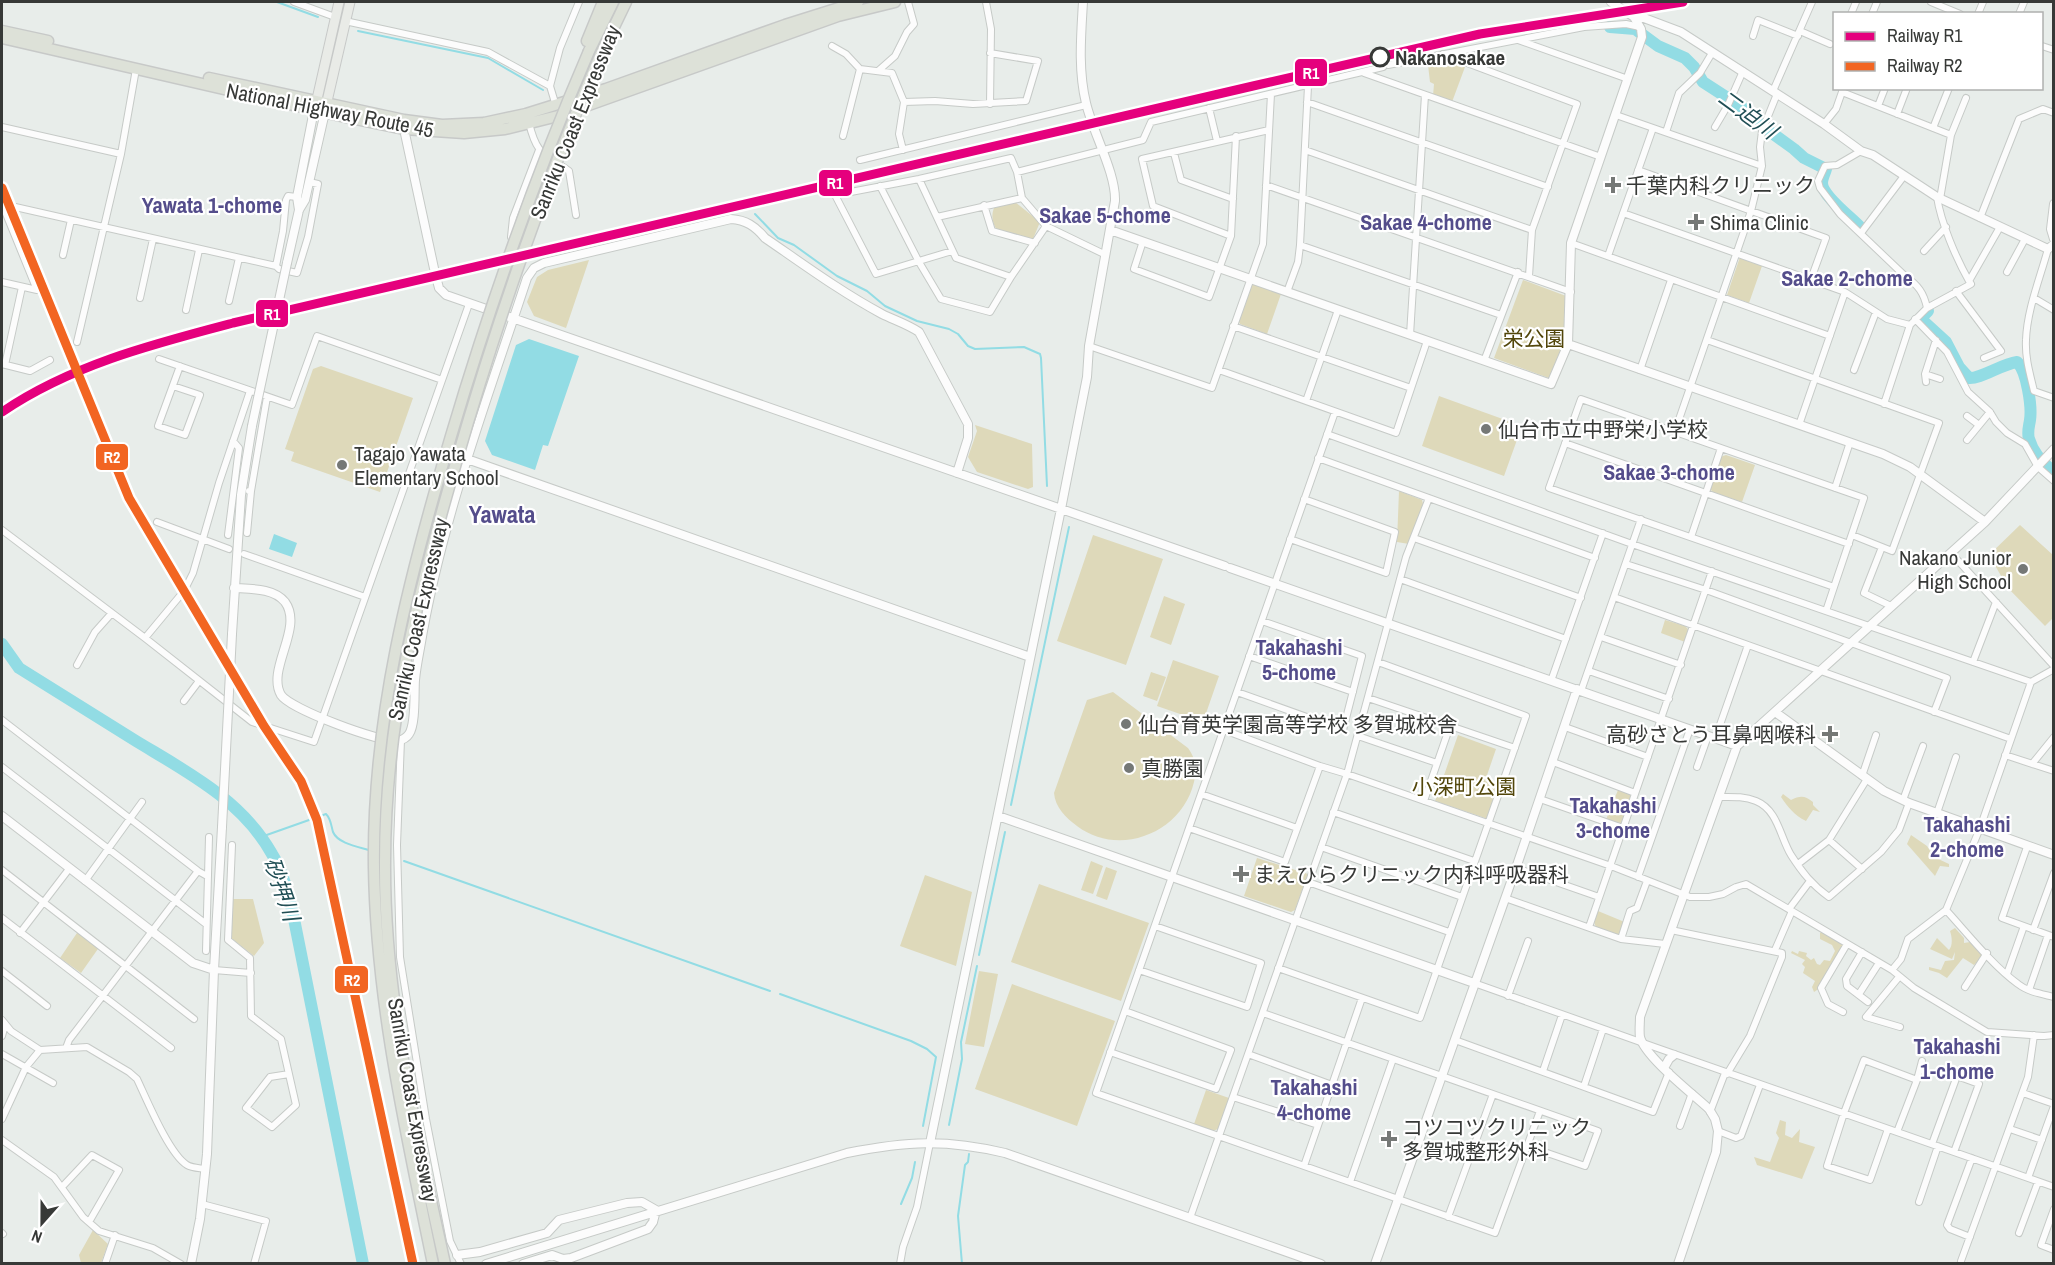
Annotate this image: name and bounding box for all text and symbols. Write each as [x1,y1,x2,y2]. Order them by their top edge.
legend [1833,12,2043,90]
street label: Sanriku Coast Expressway [523,20,627,223]
text: Railway R1 [1887,23,1963,48]
place label: Nakanosakae [1395,43,1505,72]
marker: Nakanosakae [1370,47,1390,67]
text: Railway R2 [1887,53,1962,78]
line badge: R1 [1294,58,1328,87]
text: R1 [1303,62,1320,84]
street label: National Highway Route 45 [224,76,436,144]
water label: 二迫川 [1712,82,1785,147]
line badge: R1 [818,169,853,197]
place label: 千葉内科クリニック [1626,171,1815,200]
text: R1 [827,172,844,194]
marker: 千葉内科クリニック [1604,176,1622,194]
district label: Yawata 1-chome [142,190,282,220]
district label: Sakae 5-chome [1039,200,1171,230]
district label: Sakae 4-chome [1360,207,1492,237]
place label: Shima Clinic [1710,208,1809,237]
marker: Shima Clinic [1687,213,1705,231]
district label: Sakae 2-chome [1781,263,1913,293]
line badge: R1 [255,299,289,328]
text: R1 [264,303,281,325]
park label: 栄公園 [1503,324,1566,353]
place label: 仙台市立中野栄小学校 [1498,415,1708,444]
marker: 仙台市立中野栄小学校 [1479,422,1493,436]
place label: Tagajo Yawata Elementary School [354,439,499,492]
line badge: R2 [95,443,129,471]
text: R2 [104,446,120,468]
district label: Sakae 3-chome [1603,457,1735,487]
marker: Tagajo Yawata Elementary School [335,458,349,472]
district label: Yawata [469,498,535,530]
street label: Sanriku Coast Expressway [381,515,455,723]
place label: Nakano Junior High School [1899,543,2011,596]
marker: Nakano Junior High School [2016,562,2030,576]
district label: Takahashi 5-chome [1256,632,1342,687]
place label: 仙台育英学園高等学校 多賀城校舎 [1138,710,1458,739]
marker: 仙台育英学園高等学校 多賀城校舎 [1119,717,1133,731]
place label: 高砂さとう耳鼻咽喉科 [1606,720,1816,749]
marker: 高砂さとう耳鼻咽喉科 [1821,725,1839,743]
place label: 真勝園 [1141,754,1204,783]
marker: 真勝園 [1122,761,1136,775]
park label: 小深町公園 [1412,772,1517,801]
district label: Takahashi 3-chome [1570,790,1656,845]
district label: Takahashi 2-chome [1924,809,2010,864]
water label: 砂押川 [257,853,308,927]
place label: まえひらクリニック内科呼吸器科 [1254,860,1569,889]
marker: まえひらクリニック内科呼吸器科 [1232,865,1250,883]
line badge: R2 [334,965,369,994]
text: R2 [344,969,360,991]
street label: Sanriku Coast Expressway [381,996,445,1205]
district label: Takahashi 1-chome [1914,1031,2000,1086]
district label: Takahashi 4-chome [1271,1072,1357,1127]
place label: コツコツクリニック 多賀城整形外科 [1402,1113,1591,1166]
marker: コツコツクリニック 多賀城整形外科 [1380,1130,1398,1148]
north arrow [12,1193,72,1253]
text: N [28,1225,45,1249]

